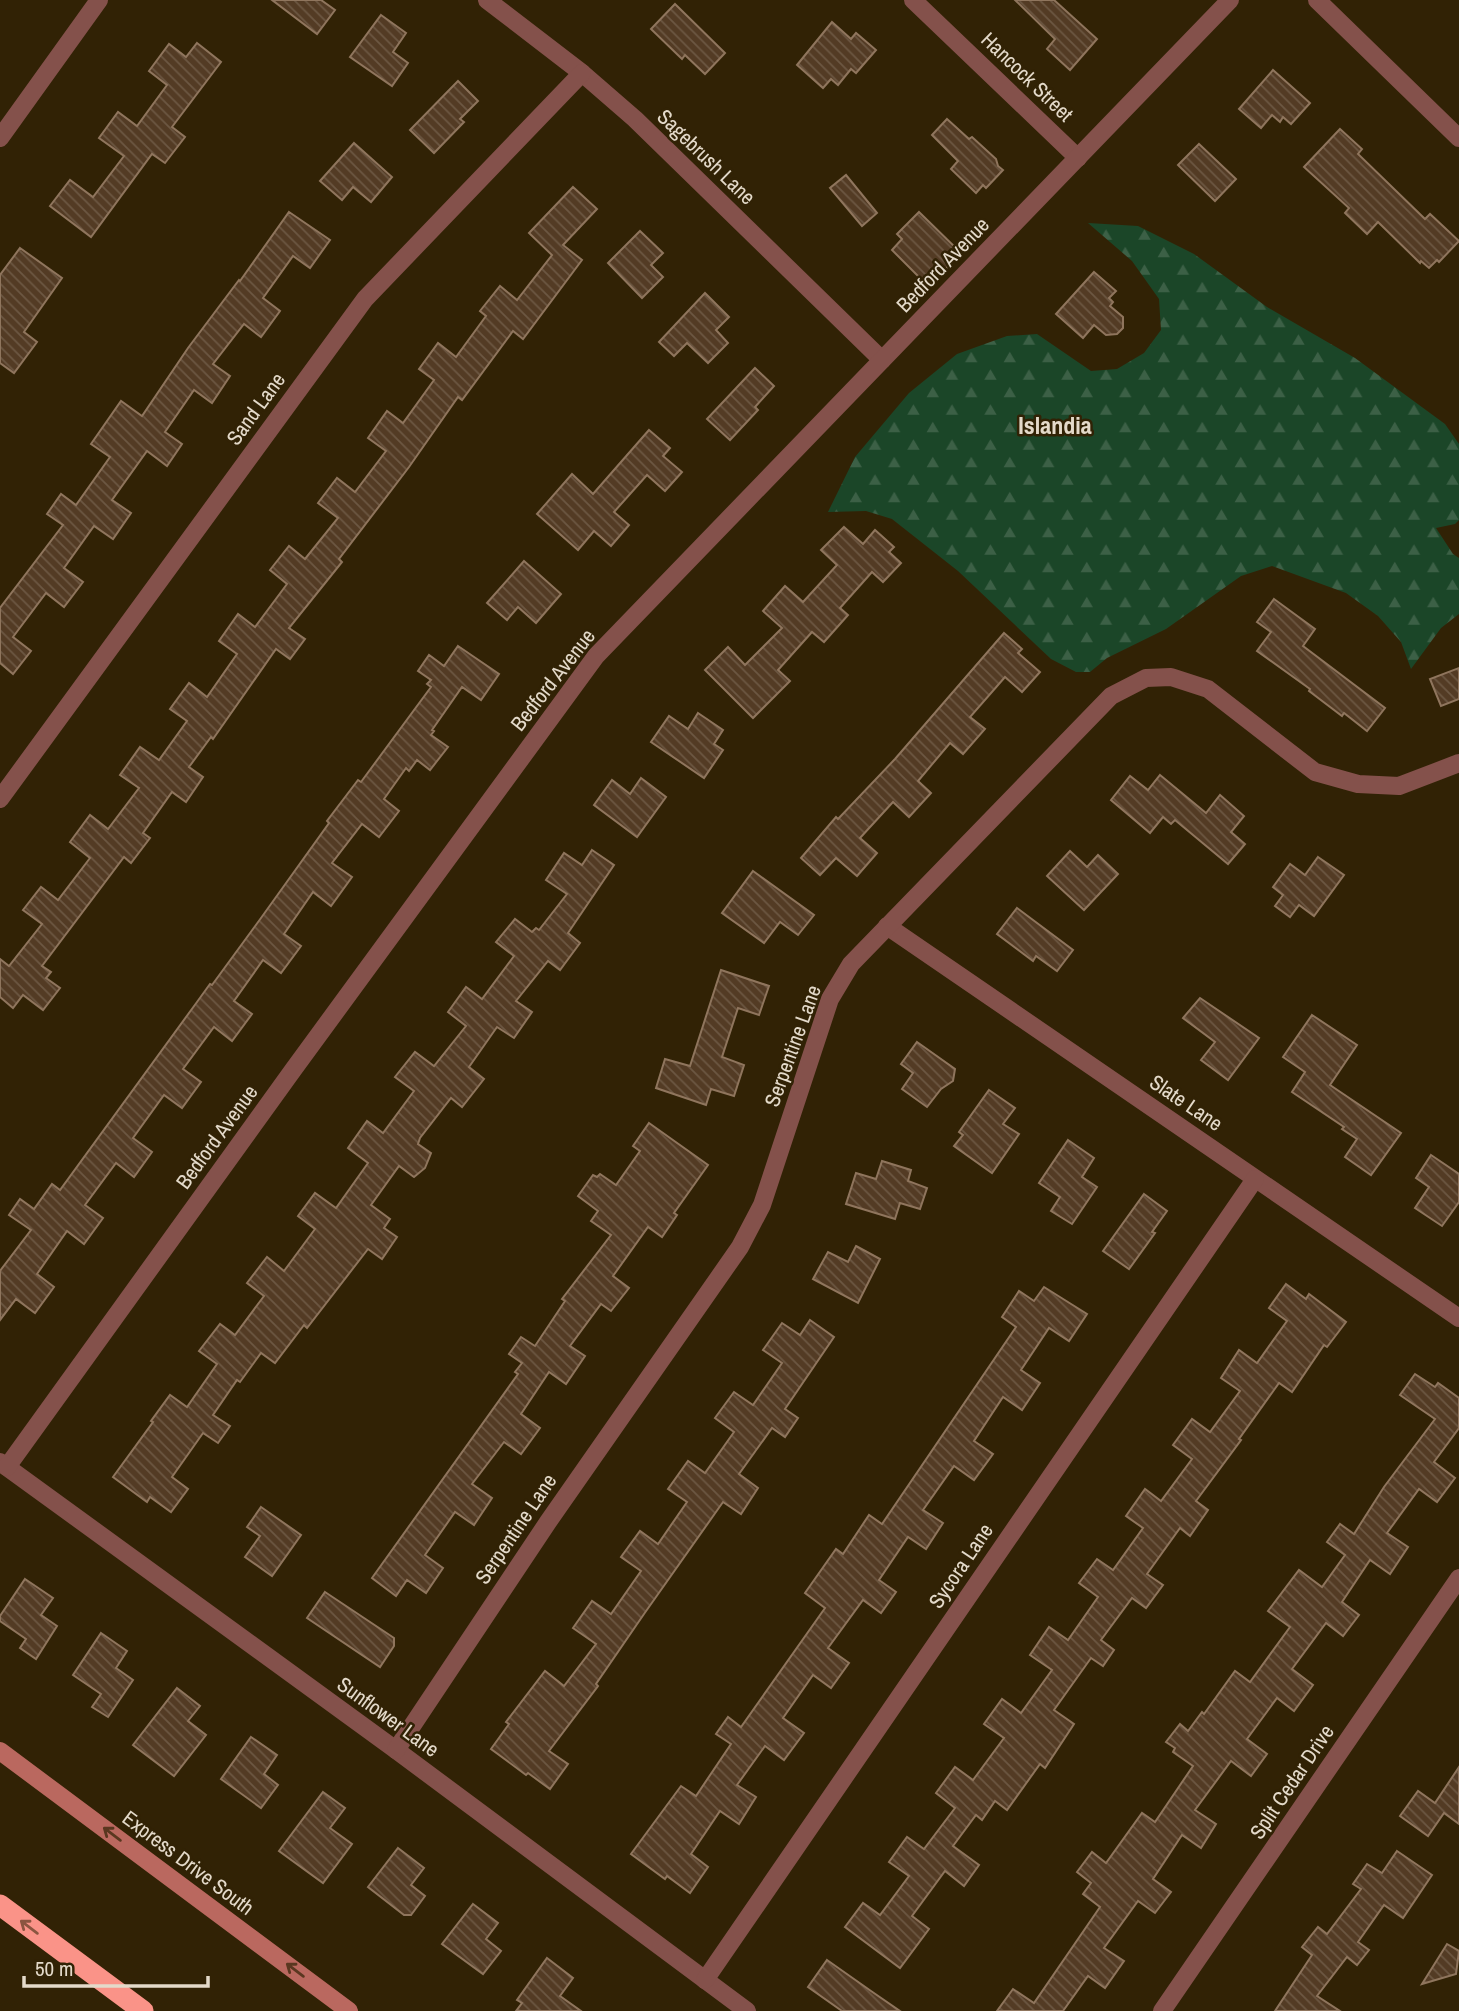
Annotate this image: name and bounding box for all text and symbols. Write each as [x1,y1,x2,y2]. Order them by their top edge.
street label: Hancock Street [975,25,1080,128]
street label: Sagebrush Lane [651,102,762,211]
street label: Bedford Avenue [890,211,996,319]
street label: Sand Lane [219,366,292,451]
district label: Islandia [1018,409,1092,441]
street label: Bedford Avenue [504,623,602,737]
street label: Serpentine Lane [757,981,828,1111]
street label: Slate Lane [1144,1068,1229,1138]
street label: Bedford Avenue [169,1079,264,1195]
street label: Serpentine Lane [468,1468,563,1590]
street label: Sycora Lane [922,1518,1000,1614]
street label: Sunflower Lane [331,1670,445,1763]
street label: Split Cedar Drive [1243,1719,1341,1845]
street label: Express Drive South [117,1804,260,1922]
one-way arrow [103,1827,122,1842]
one-way arrow [20,1919,39,1934]
scale bar [24,1944,208,1988]
text: 50 m [35,1954,73,1983]
one-way arrow [286,1963,304,1978]

